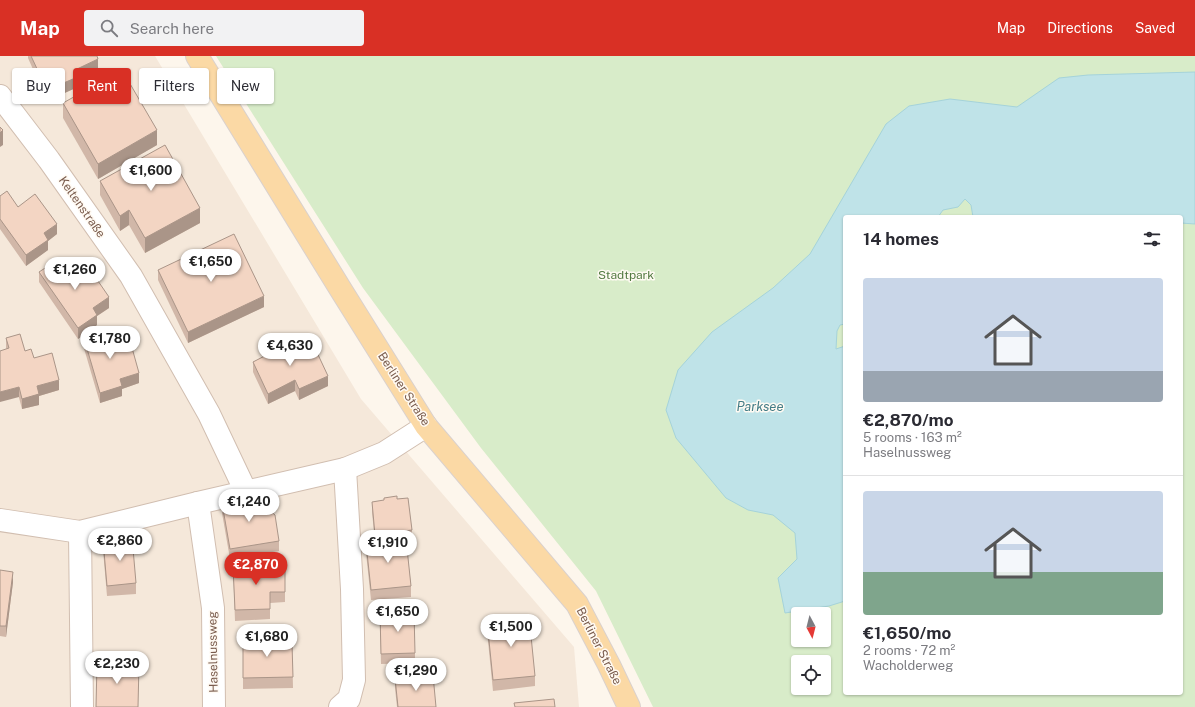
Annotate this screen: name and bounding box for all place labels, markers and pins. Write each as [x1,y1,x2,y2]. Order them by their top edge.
pin: €1,600 [118,158,184,192]
pin: €1,650 [178,249,244,283]
pin: €1,260 [42,257,108,291]
pin: €1,780 [77,326,143,360]
pin: €4,630 [257,333,323,367]
pin: €1,240 [216,489,282,523]
pin: €2,860 [87,528,153,562]
pin: €1,910 [355,530,421,564]
pin: €2,870 [223,552,289,586]
pin: €1,650 [365,599,431,633]
pin: €1,500 [478,614,544,648]
pin: €1,680 [234,624,300,658]
pin: €2,230 [84,651,150,685]
pin: €1,290 [383,658,449,692]

